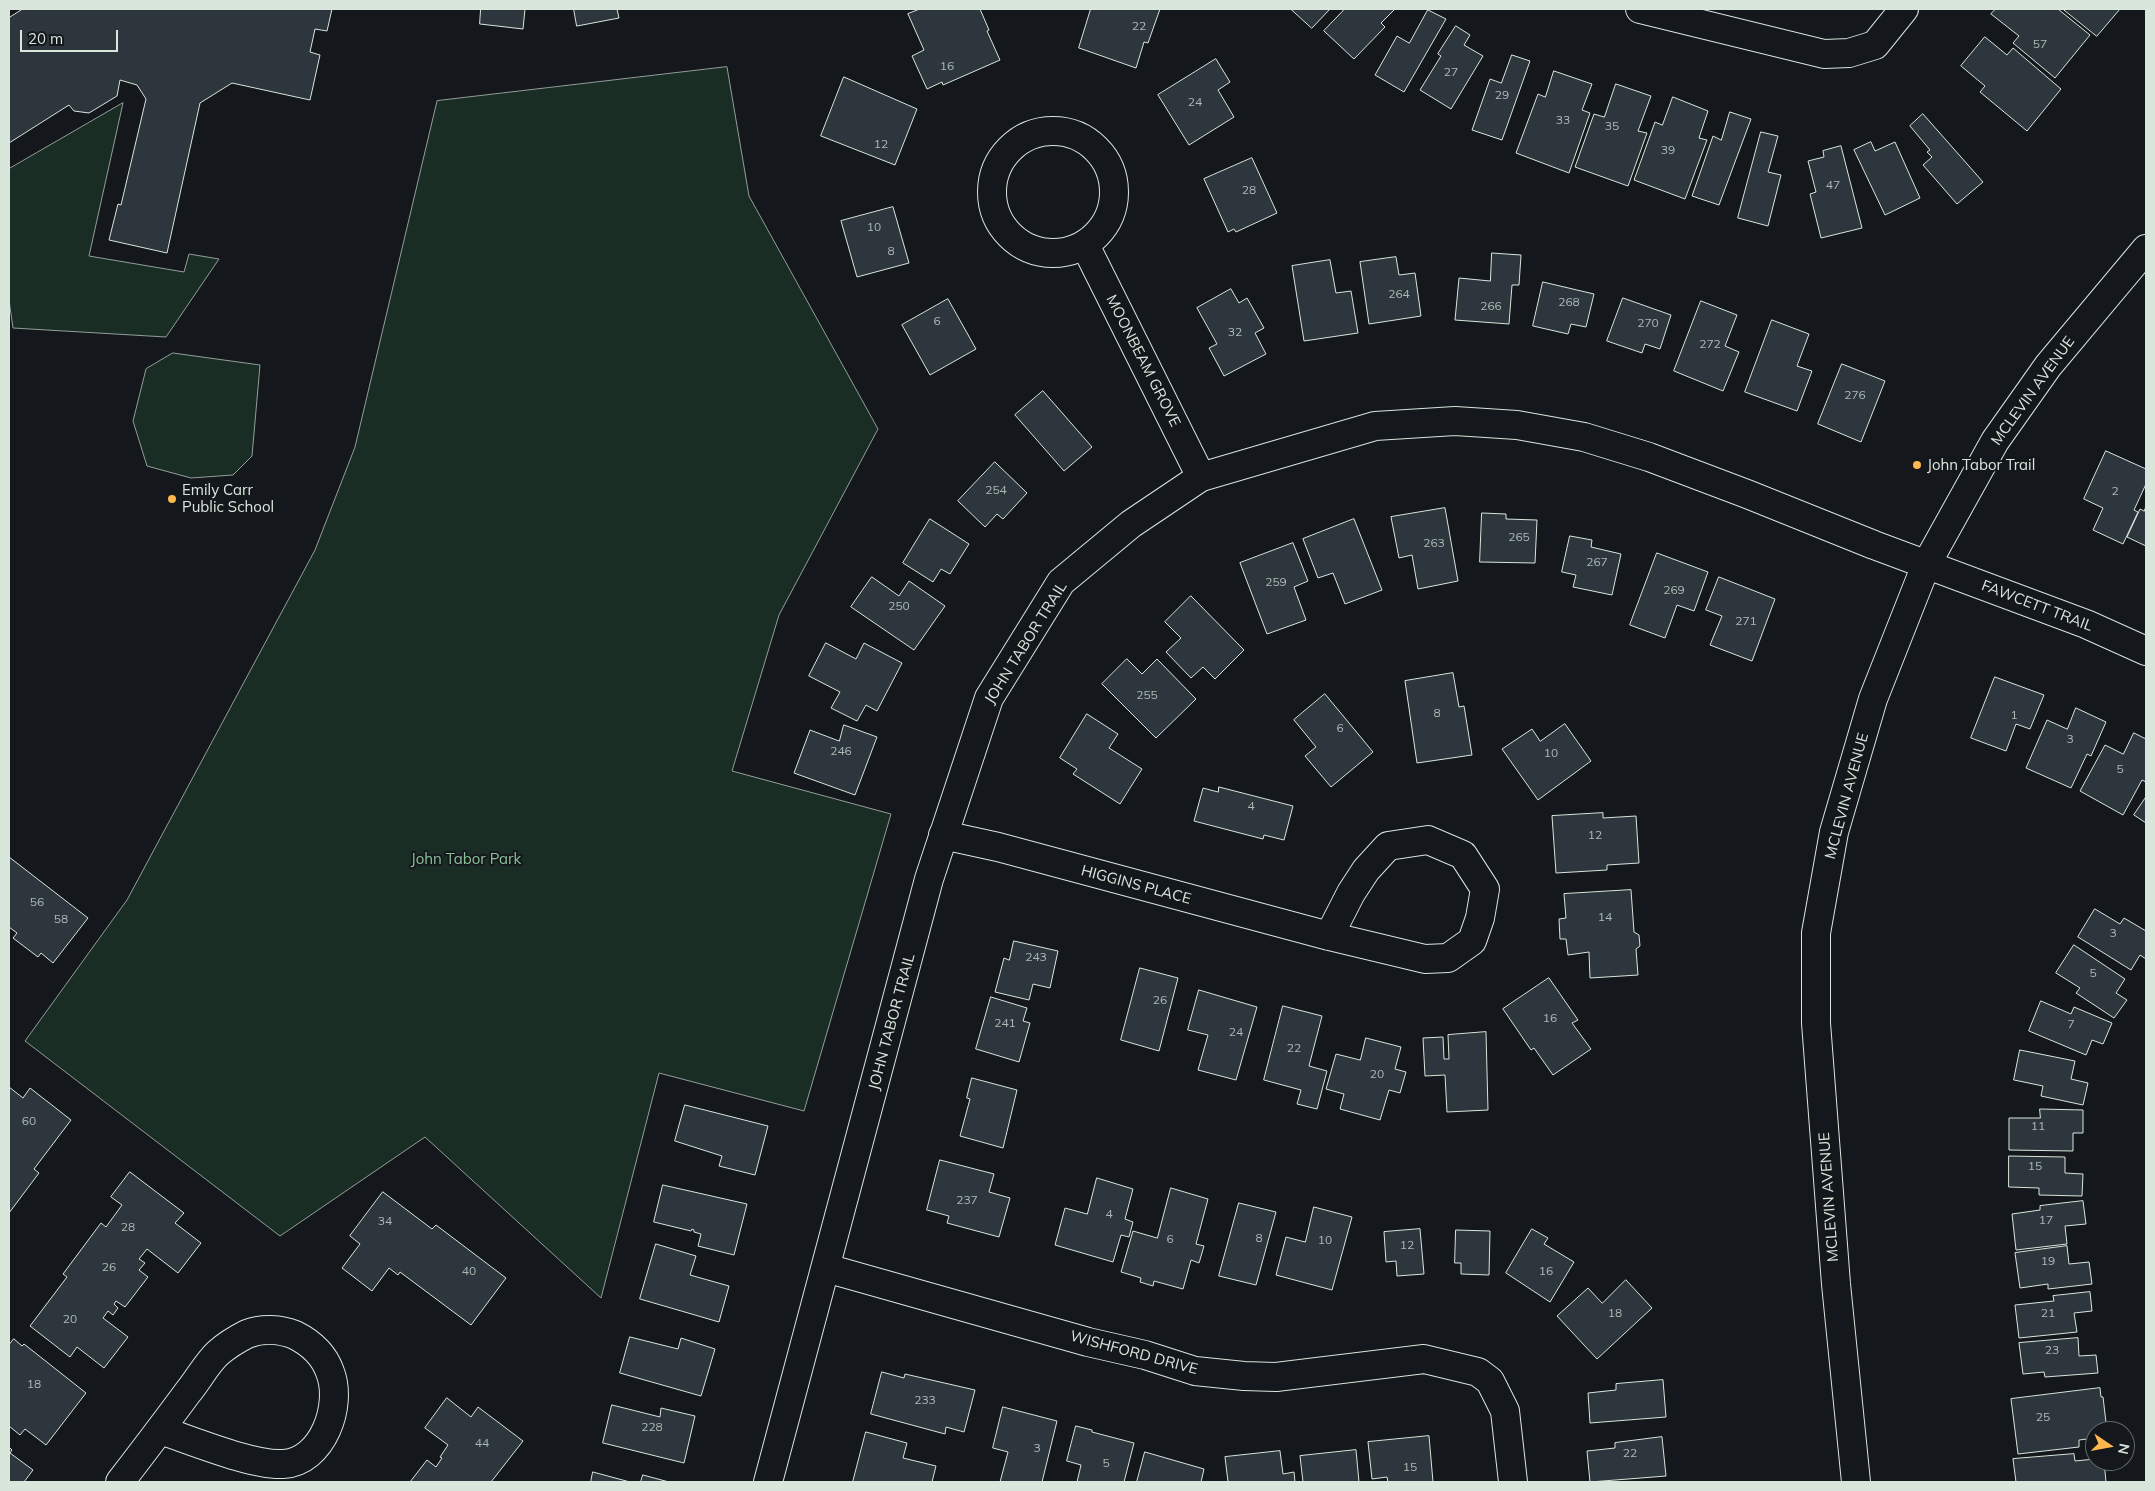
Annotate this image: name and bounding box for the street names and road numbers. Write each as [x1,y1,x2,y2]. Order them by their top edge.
street label: MOONBEAM GROVE [1102,292,1184,430]
street label: MCLEVIN AVENUE [1988,333,2078,449]
street label: FAWCETT TRAIL [1979,577,2095,635]
street label: JOHN TABOR TRAIL [981,579,1071,707]
street label: MCLEVIN AVENUE [1821,731,1873,861]
street label: HIGGINS PLACE [1079,862,1193,908]
street label: JOHN TABOR TRAIL [865,952,919,1092]
street label: MCLEVIN AVENUE [1815,1132,1843,1262]
street label: WISHFORD DRIVE [1068,1327,1200,1379]

